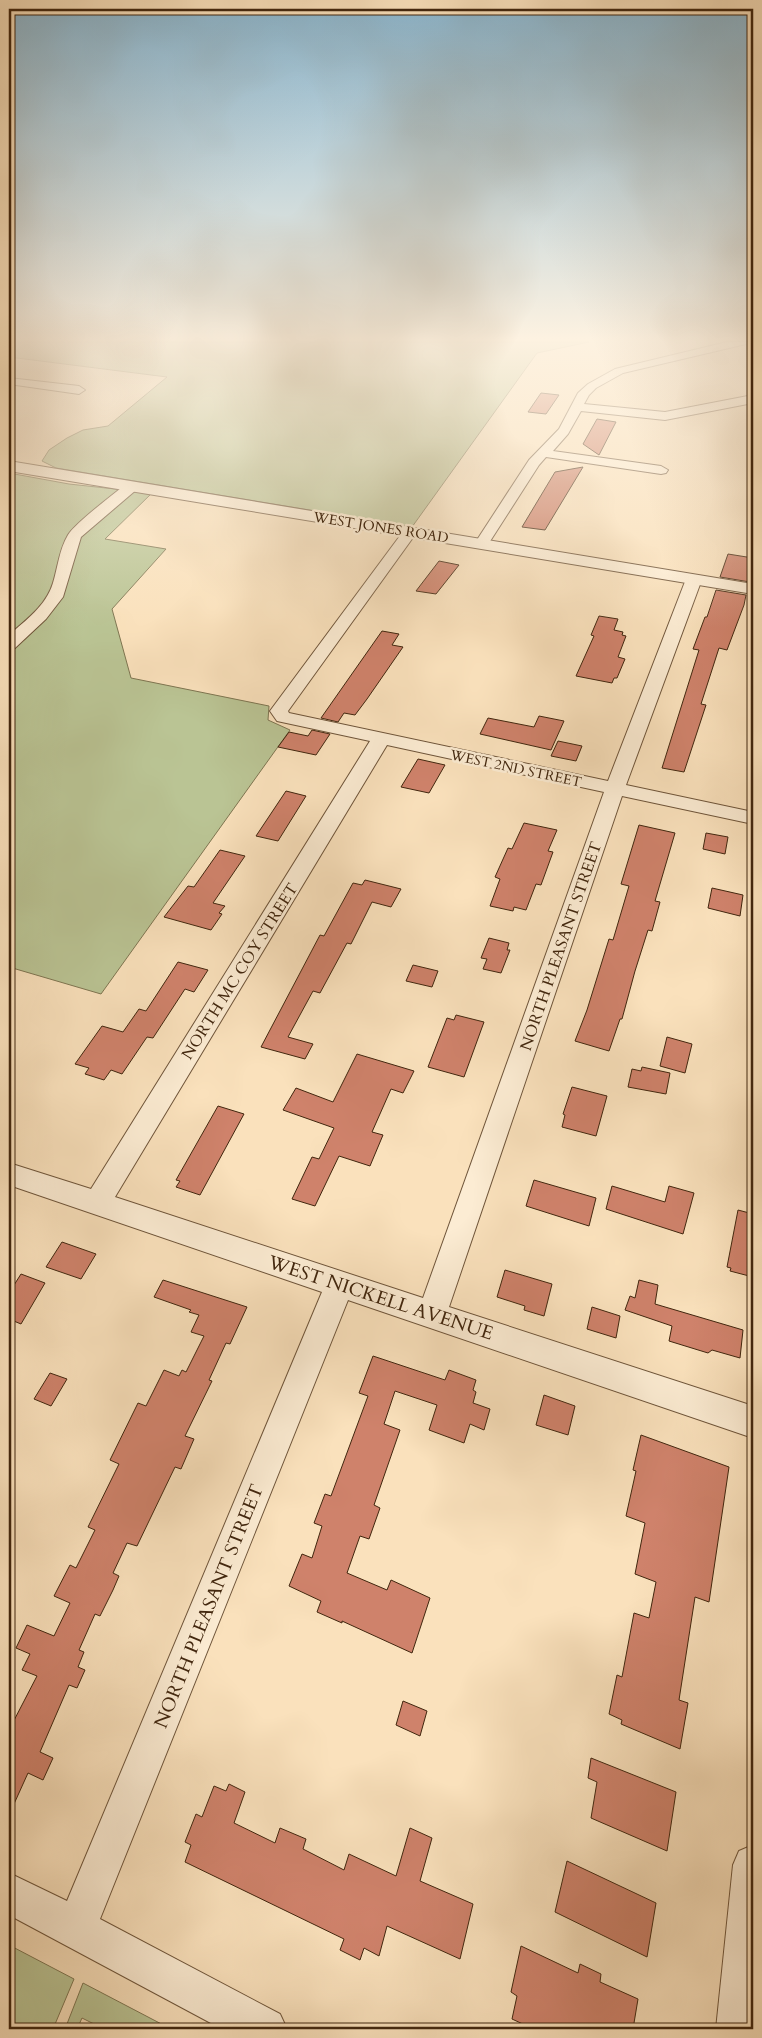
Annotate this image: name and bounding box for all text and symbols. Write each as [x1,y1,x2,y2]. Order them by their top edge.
street label: WEST JONES ROAD [311,507,450,548]
street label: WEST 2ND STREET [447,745,583,792]
street label: NORTH PLEASANT STREET [515,839,607,1054]
street label: NORTH MC COY STREET [176,879,303,1064]
street label: WEST NICKELL AVENUE [264,1249,497,1347]
street label: NORTH PLEASANT STREET [148,1480,270,1732]

